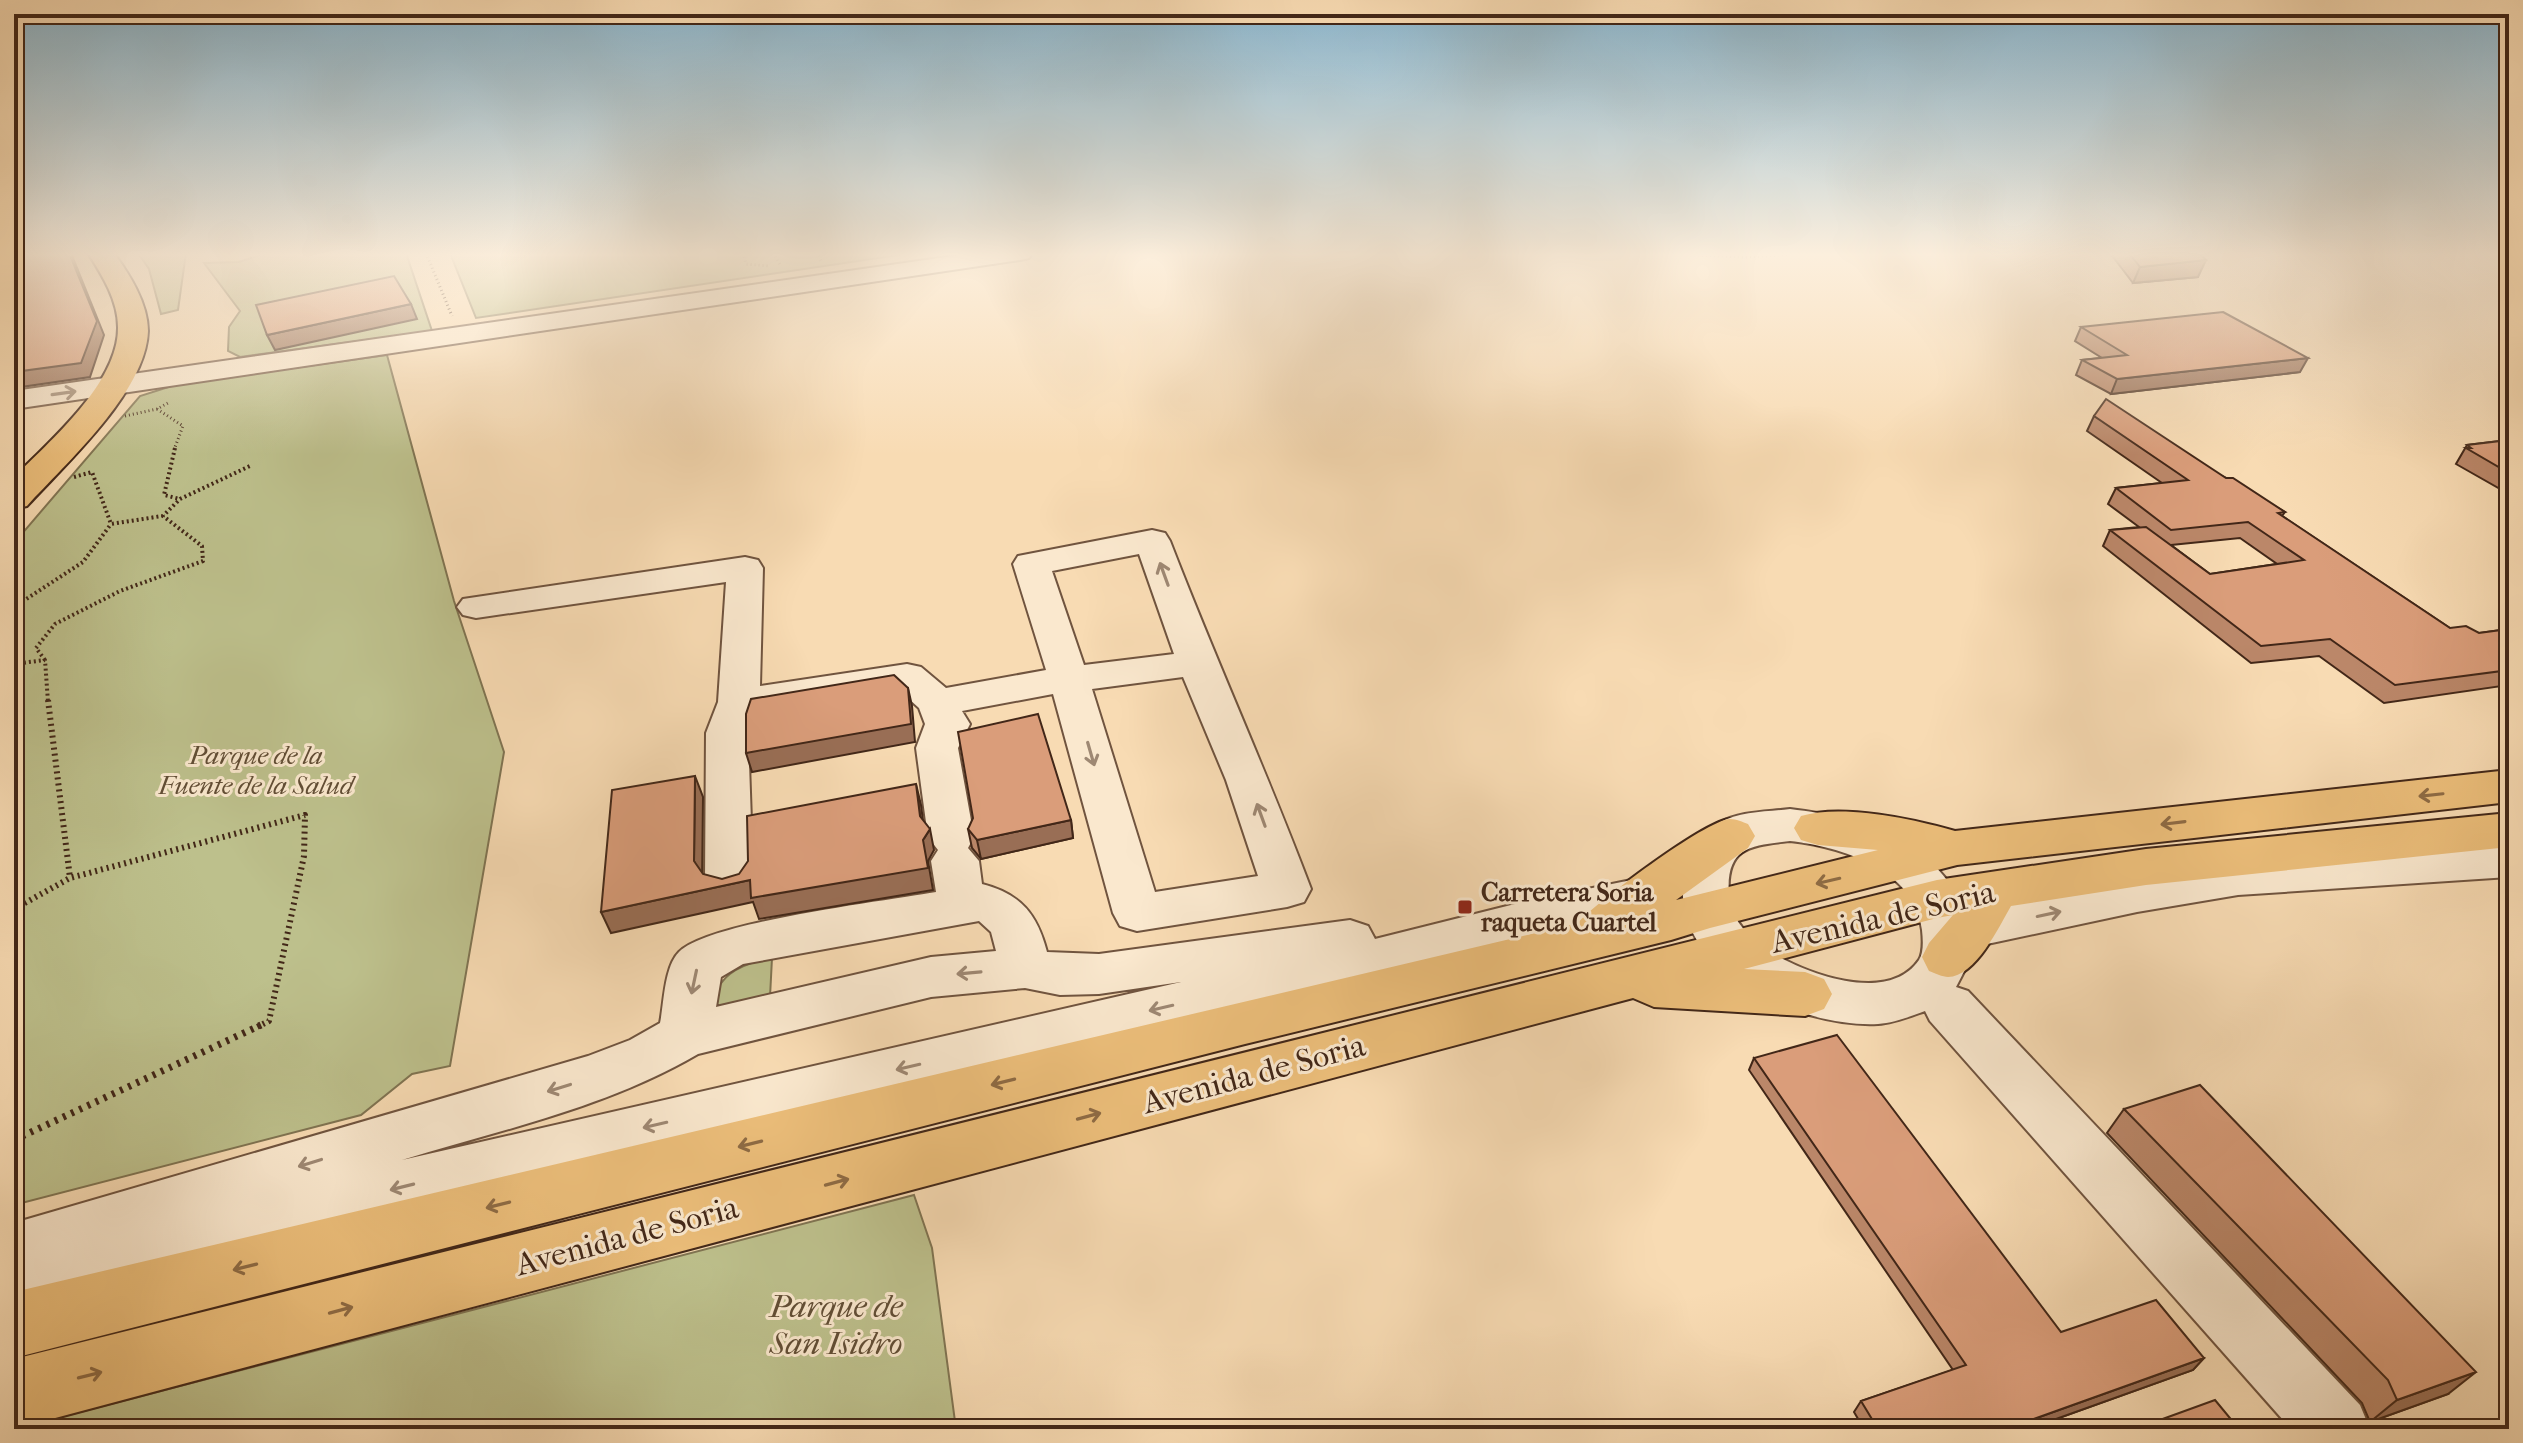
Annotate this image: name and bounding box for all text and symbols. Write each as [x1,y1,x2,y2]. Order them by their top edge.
one-way arrow [51,385,76,400]
one-way arrow [1156,562,1170,587]
park label: Parque de la Fuente de la Salud [158,740,357,801]
one-way arrow [1084,740,1099,766]
one-way arrow [2419,787,2445,802]
one-way arrow [1253,803,1267,828]
one-way arrow [2160,816,2187,831]
street label: Avenida de Soria [1765,873,2000,961]
one-way arrow [1816,874,1841,889]
place label: Carretera Soria raqueta Cuartel [1480,877,1657,938]
marker: Carretera Soria raqueta Cuartel [1456,898,1474,916]
one-way arrow [2035,905,2061,920]
one-way arrow [956,966,983,981]
one-way arrow [686,968,701,994]
one-way arrow [1149,1001,1175,1016]
street label: Avenida de Soria [1137,1026,1370,1122]
one-way arrow [896,1060,921,1075]
one-way arrow [990,1075,1016,1090]
one-way arrow [547,1081,573,1096]
one-way arrow [1075,1108,1101,1123]
one-way arrow [642,1118,668,1133]
one-way arrow [738,1137,764,1152]
one-way arrow [298,1156,324,1171]
one-way arrow [824,1173,849,1188]
one-way arrow [390,1180,416,1195]
street label: Avenida de Soria [510,1188,743,1284]
one-way arrow [485,1199,511,1214]
one-way arrow [233,1261,259,1276]
park label: Parque de San Isidro [767,1288,904,1362]
one-way arrow [328,1301,354,1316]
one-way arrow [76,1366,102,1381]

